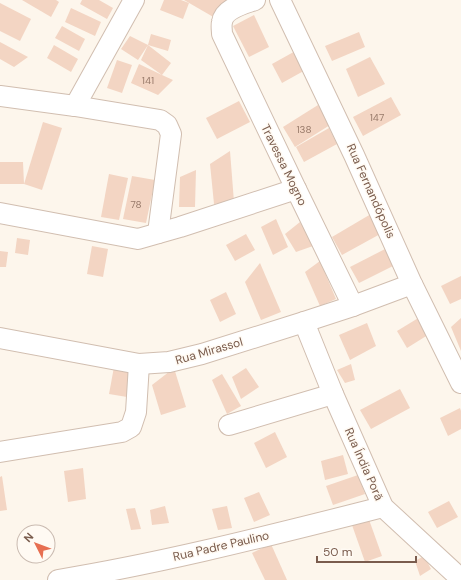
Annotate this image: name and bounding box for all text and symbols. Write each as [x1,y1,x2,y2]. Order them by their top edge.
house number: 141 [142,74,154,87]
house number: 147 [370,111,384,124]
street label: Travessa Mogno [257,121,311,209]
house number: 138 [296,123,312,136]
street label: Rua Fernandópolis [343,141,399,241]
house number: 78 [130,198,142,211]
street label: Rua Mirassol [173,334,245,368]
street label: Rua Índia Porã [341,425,387,503]
north arrow [16,524,56,564]
street label: Rua Padre Paulino [171,527,271,565]
text: N [21,530,36,545]
scale bar [317,538,416,564]
text: 50 m [323,544,352,560]

